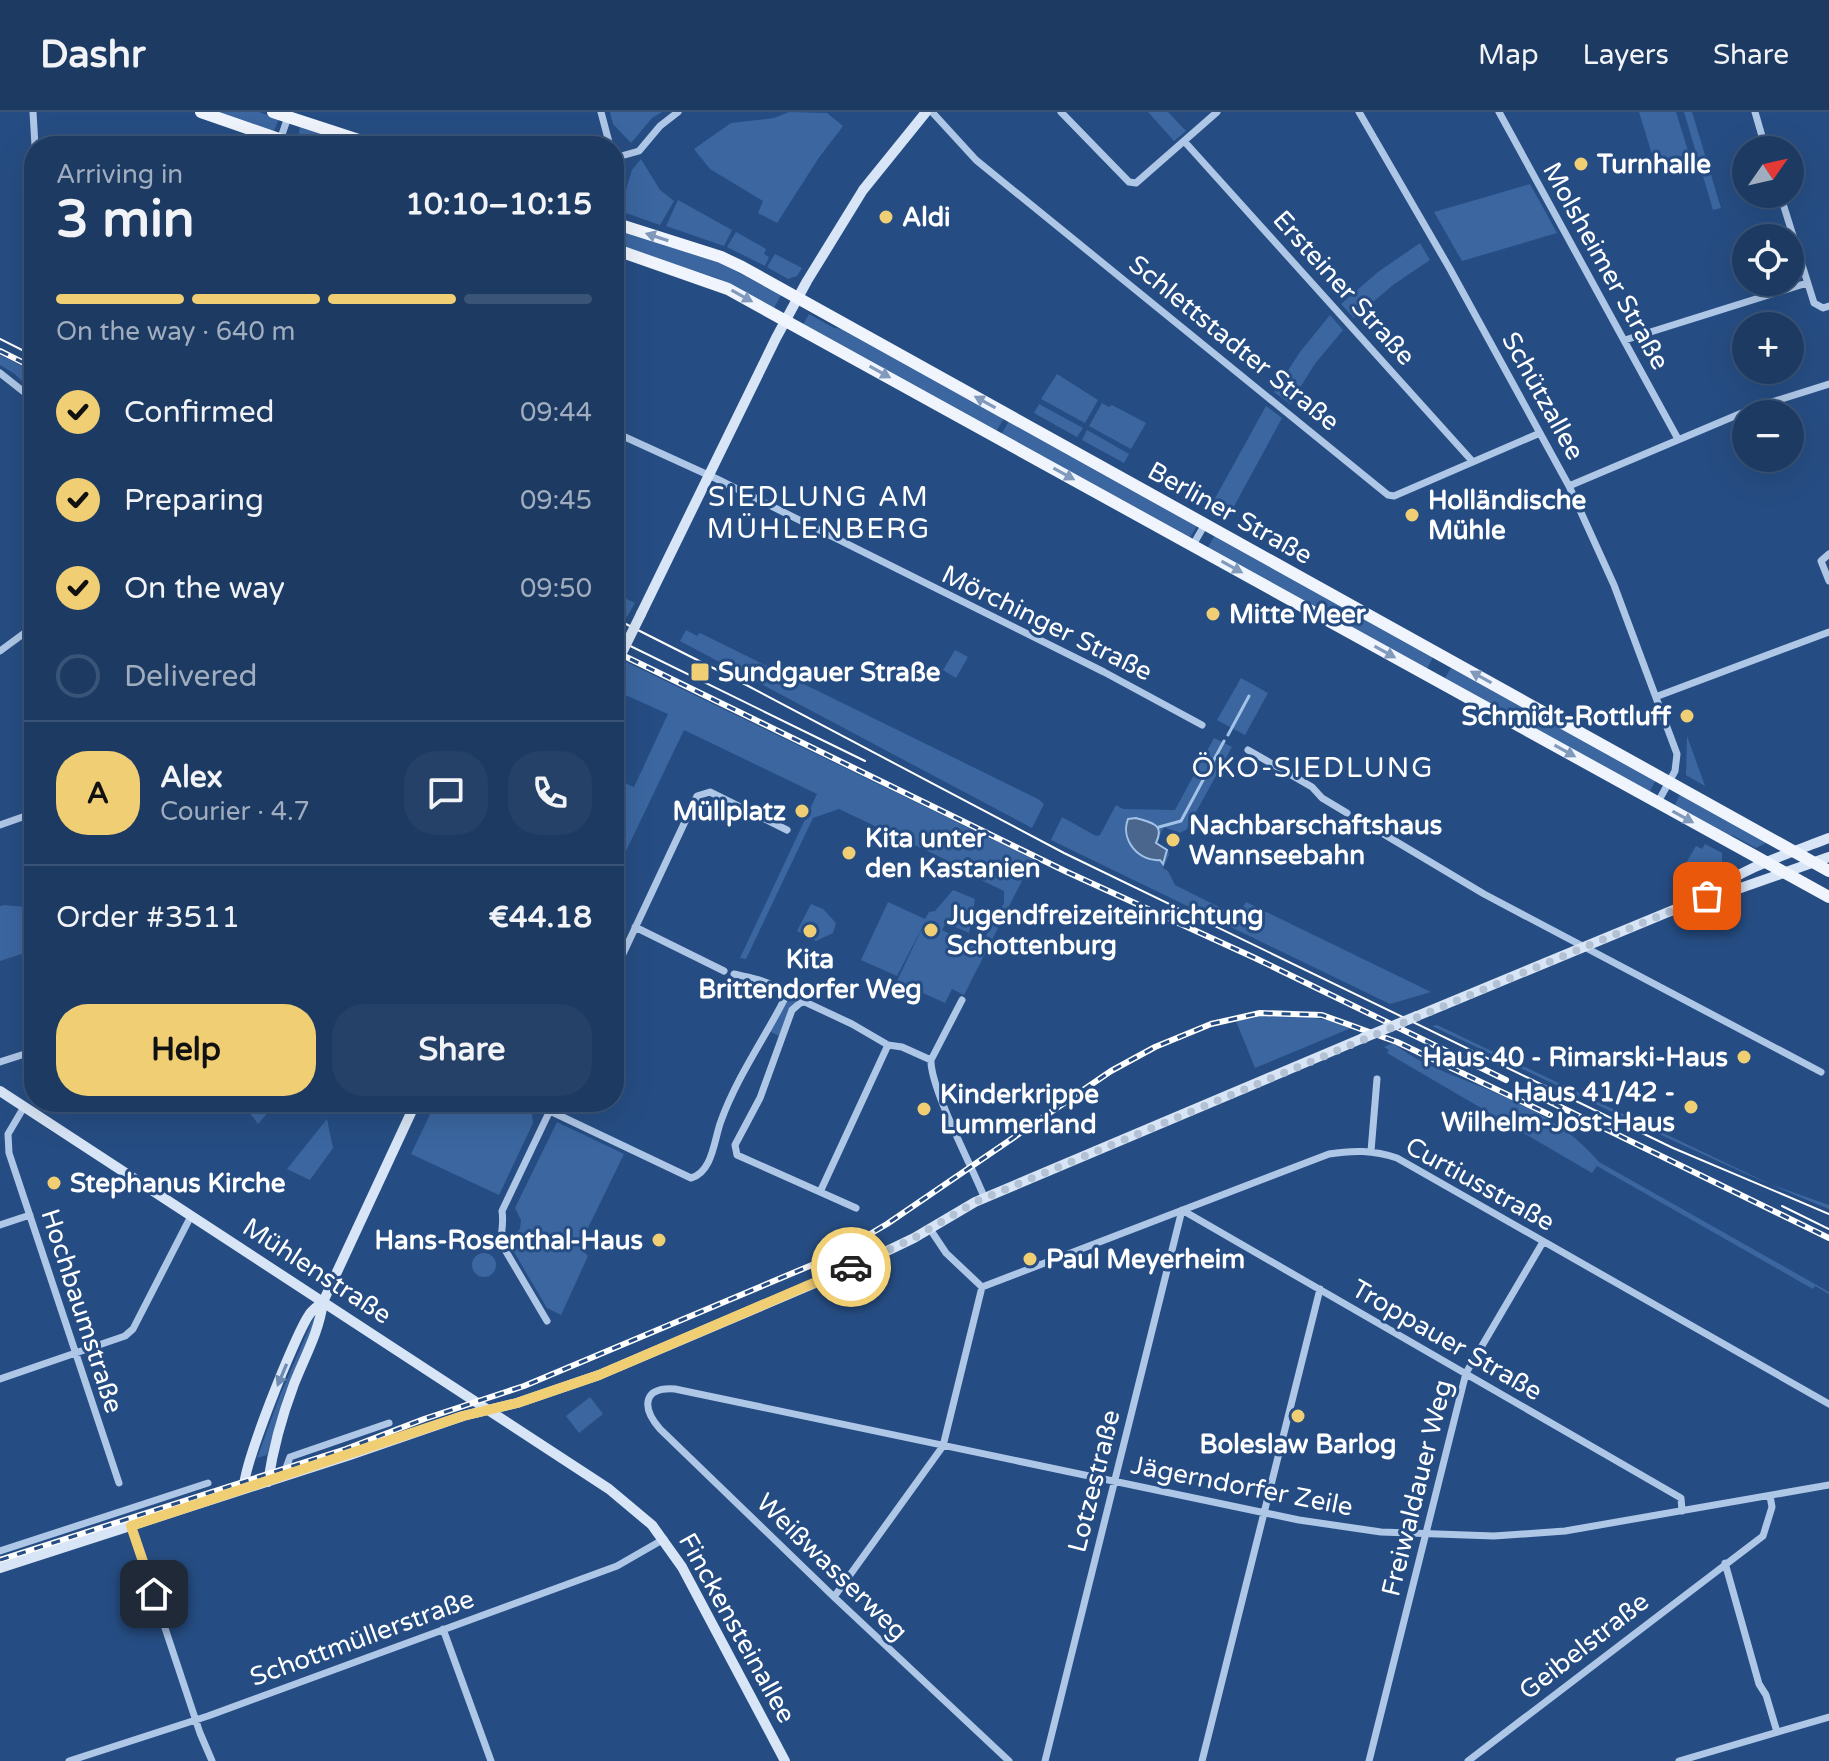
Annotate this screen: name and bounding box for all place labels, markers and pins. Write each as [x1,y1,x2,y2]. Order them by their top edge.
place label: Turnhalle [1596,149,1711,180]
marker: Turnhalle [1572,155,1590,173]
place label: Aldi [902,202,951,233]
marker: Aldi [877,208,895,226]
place label: Holländische Mühle [1428,485,1587,546]
marker: Holländische Mühle [1403,506,1421,524]
place label: Mitte Meer [1229,599,1367,630]
marker: Mitte Meer [1204,605,1222,623]
place label: Sundgauer Straße [718,657,941,688]
marker: Sundgauer Straße [689,661,711,683]
place label: Schmidt-Rottluff [1461,701,1672,732]
marker: Schmidt-Rottluff [1678,707,1696,725]
place label: Müllplatz [672,796,786,827]
marker: Müllplatz [793,802,811,820]
place label: Nachbarschaftshaus Wannseebahn [1189,810,1442,871]
place label: Kita unter den Kastanien [865,823,1041,884]
marker: Nachbarschaftshaus Wannseebahn [1164,831,1182,849]
marker: Kita unter den Kastanien [840,844,858,862]
pin [1673,862,1741,930]
place label: Jugendfreizeiteinrichtung Schottenburg [946,900,1264,961]
marker: Jugendfreizeiteinrichtung Schottenburg [922,921,940,939]
marker: Kita Brittendorfer Weg [801,922,819,940]
place label: Kita Brittendorfer Weg [698,944,922,1005]
place label: Haus 40 - Rimarski-Haus [1422,1042,1728,1073]
marker: Haus 40 - Rimarski-Haus [1735,1048,1753,1066]
place label: Haus 41/42 - Wilhelm-Jost-Haus [1441,1077,1675,1138]
place label: Kinderkrippe Lummerland [940,1079,1099,1140]
marker: Haus 41/42 - Wilhelm-Jost-Haus [1682,1098,1700,1116]
marker: Kinderkrippe Lummerland [915,1100,933,1118]
place label: Stephanus Kirche [70,1168,286,1199]
marker: Stephanus Kirche [45,1174,63,1192]
place label: Hans-Rosenthal-Haus [374,1225,643,1256]
marker: Hans-Rosenthal-Haus [650,1231,668,1249]
place label: Paul Meyerheim [1046,1244,1245,1275]
marker: Paul Meyerheim [1021,1250,1039,1268]
marker: Boleslaw Barlog [1289,1407,1307,1425]
place label: Boleslaw Barlog [1200,1429,1396,1460]
pin [120,1560,188,1628]

